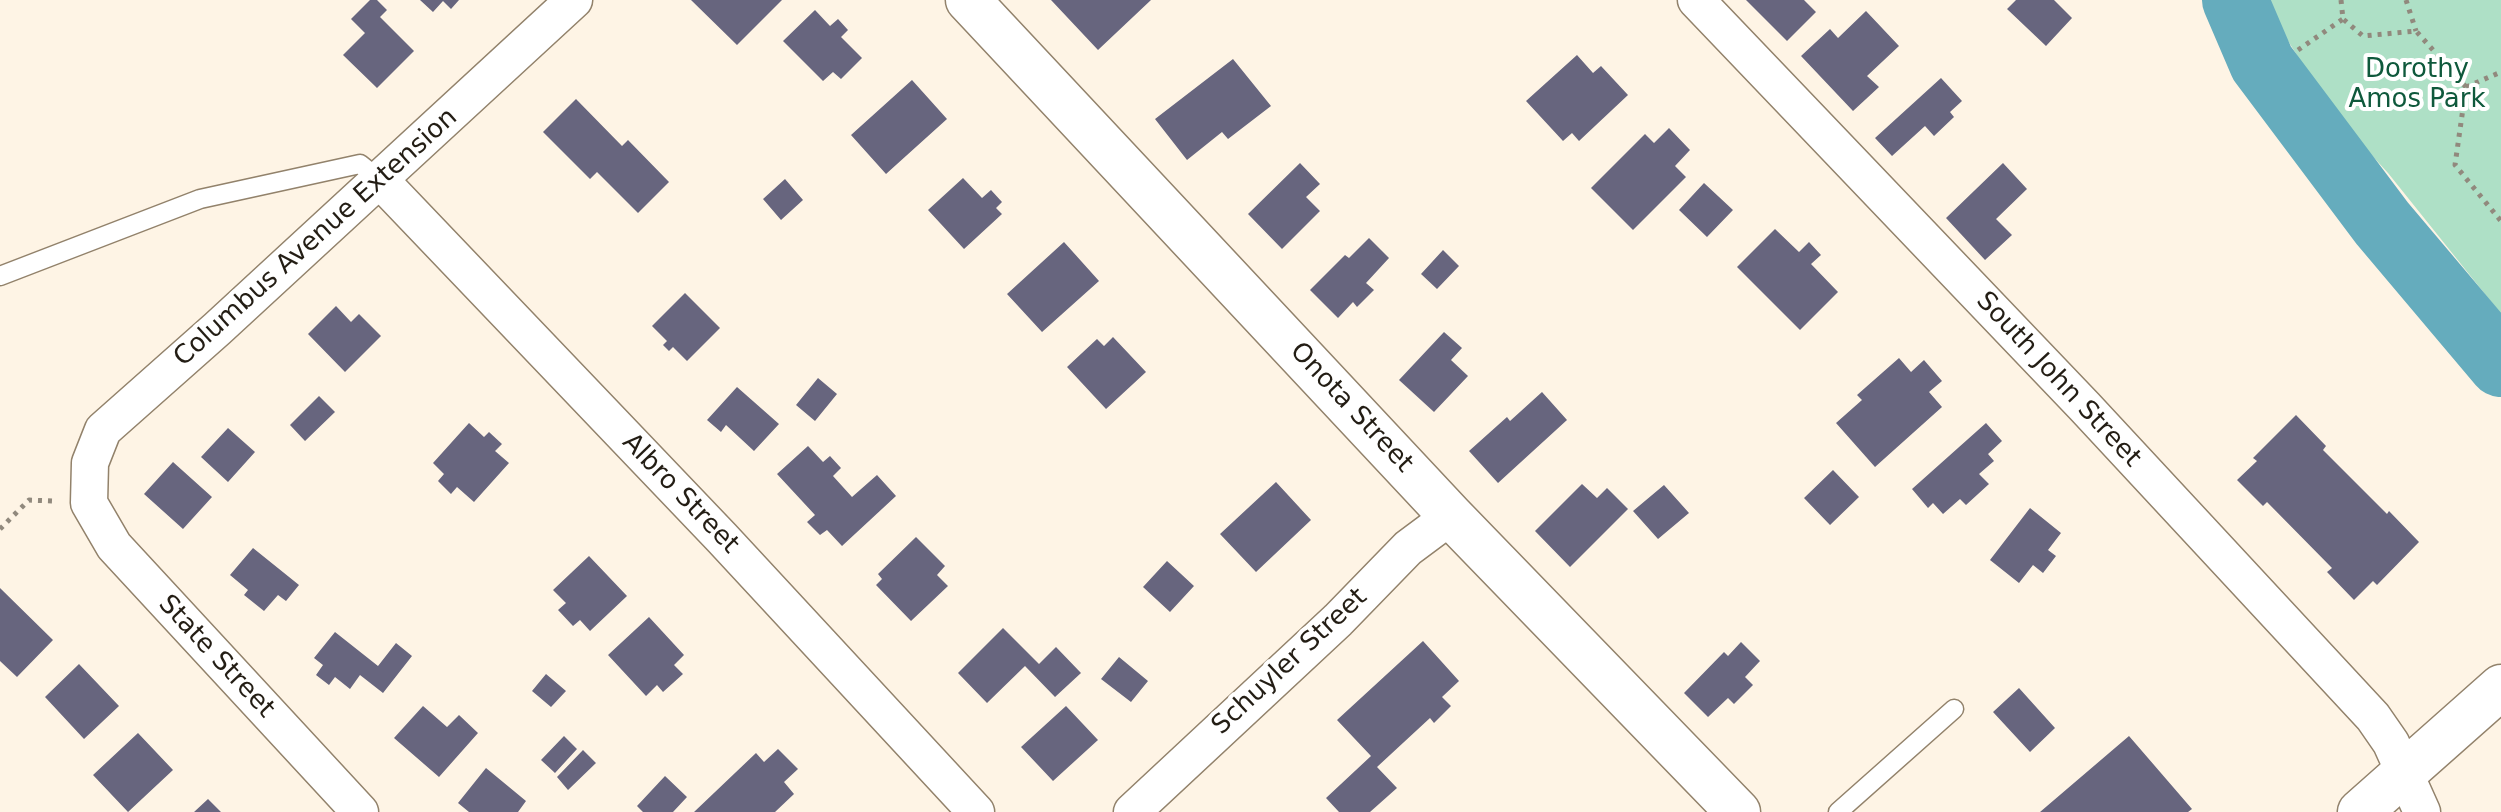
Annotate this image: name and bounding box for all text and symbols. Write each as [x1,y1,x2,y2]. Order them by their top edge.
park label: Dorothy Amos Park [2348,54,2486,116]
street label: Columbus Avenue Extension [168,102,464,374]
street label: South John Street [1969,286,2147,474]
street label: Onota Street [1283,337,1419,479]
street label: Albro Street [615,427,745,561]
street label: Schuyler Street [1206,582,1374,742]
street label: State Street [151,589,281,725]

